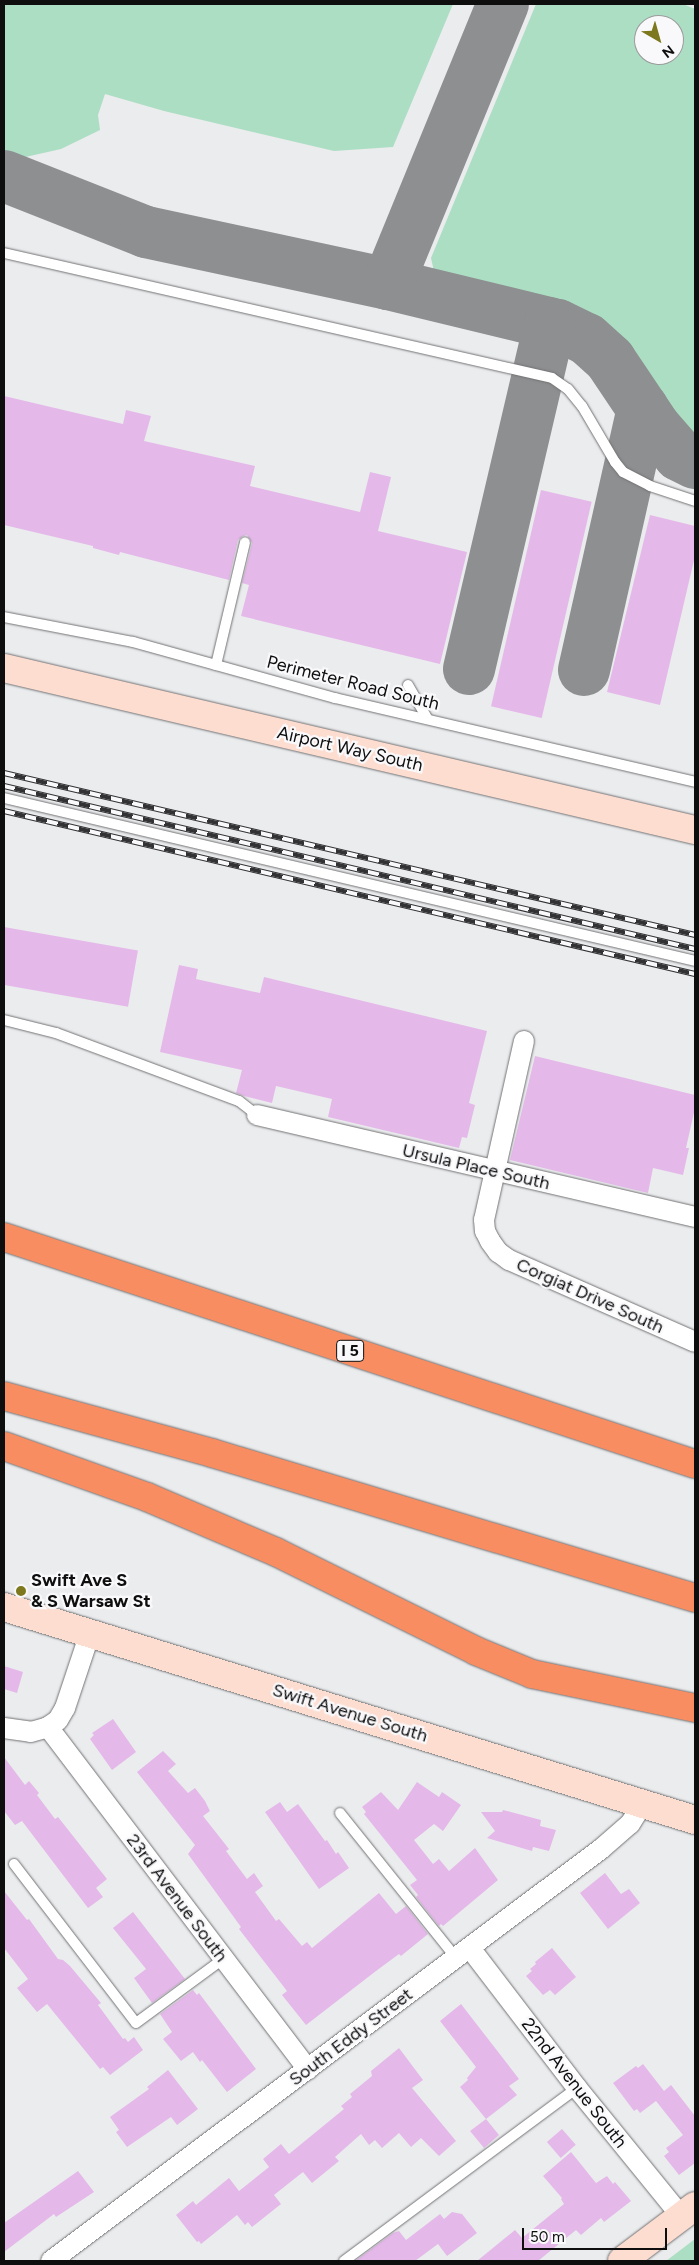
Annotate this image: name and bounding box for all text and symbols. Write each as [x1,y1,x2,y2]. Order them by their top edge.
north arrow [634,15,684,65]
text: N [658,41,677,61]
street label: Perimeter Road South [265,651,441,715]
street label: Airport Way South [275,722,425,776]
street label: Ursula Place South [400,1140,552,1194]
street label: Corgiat Drive South [513,1254,667,1338]
road number: I 5 [335,1338,365,1364]
place label: Swift Ave S & S Warsaw St [31,1570,151,1612]
marker: Swift Ave S & S Warsaw St [15,1585,27,1597]
street label: Swift Avenue South [270,1679,430,1747]
street label: 23rd Avenue South [122,1830,232,1966]
street label: South Eddy Street [285,1984,417,2090]
street label: 22nd Avenue South [517,2014,631,2152]
scale bar [524,2218,669,2250]
text: 50 m [530,2228,565,2246]

